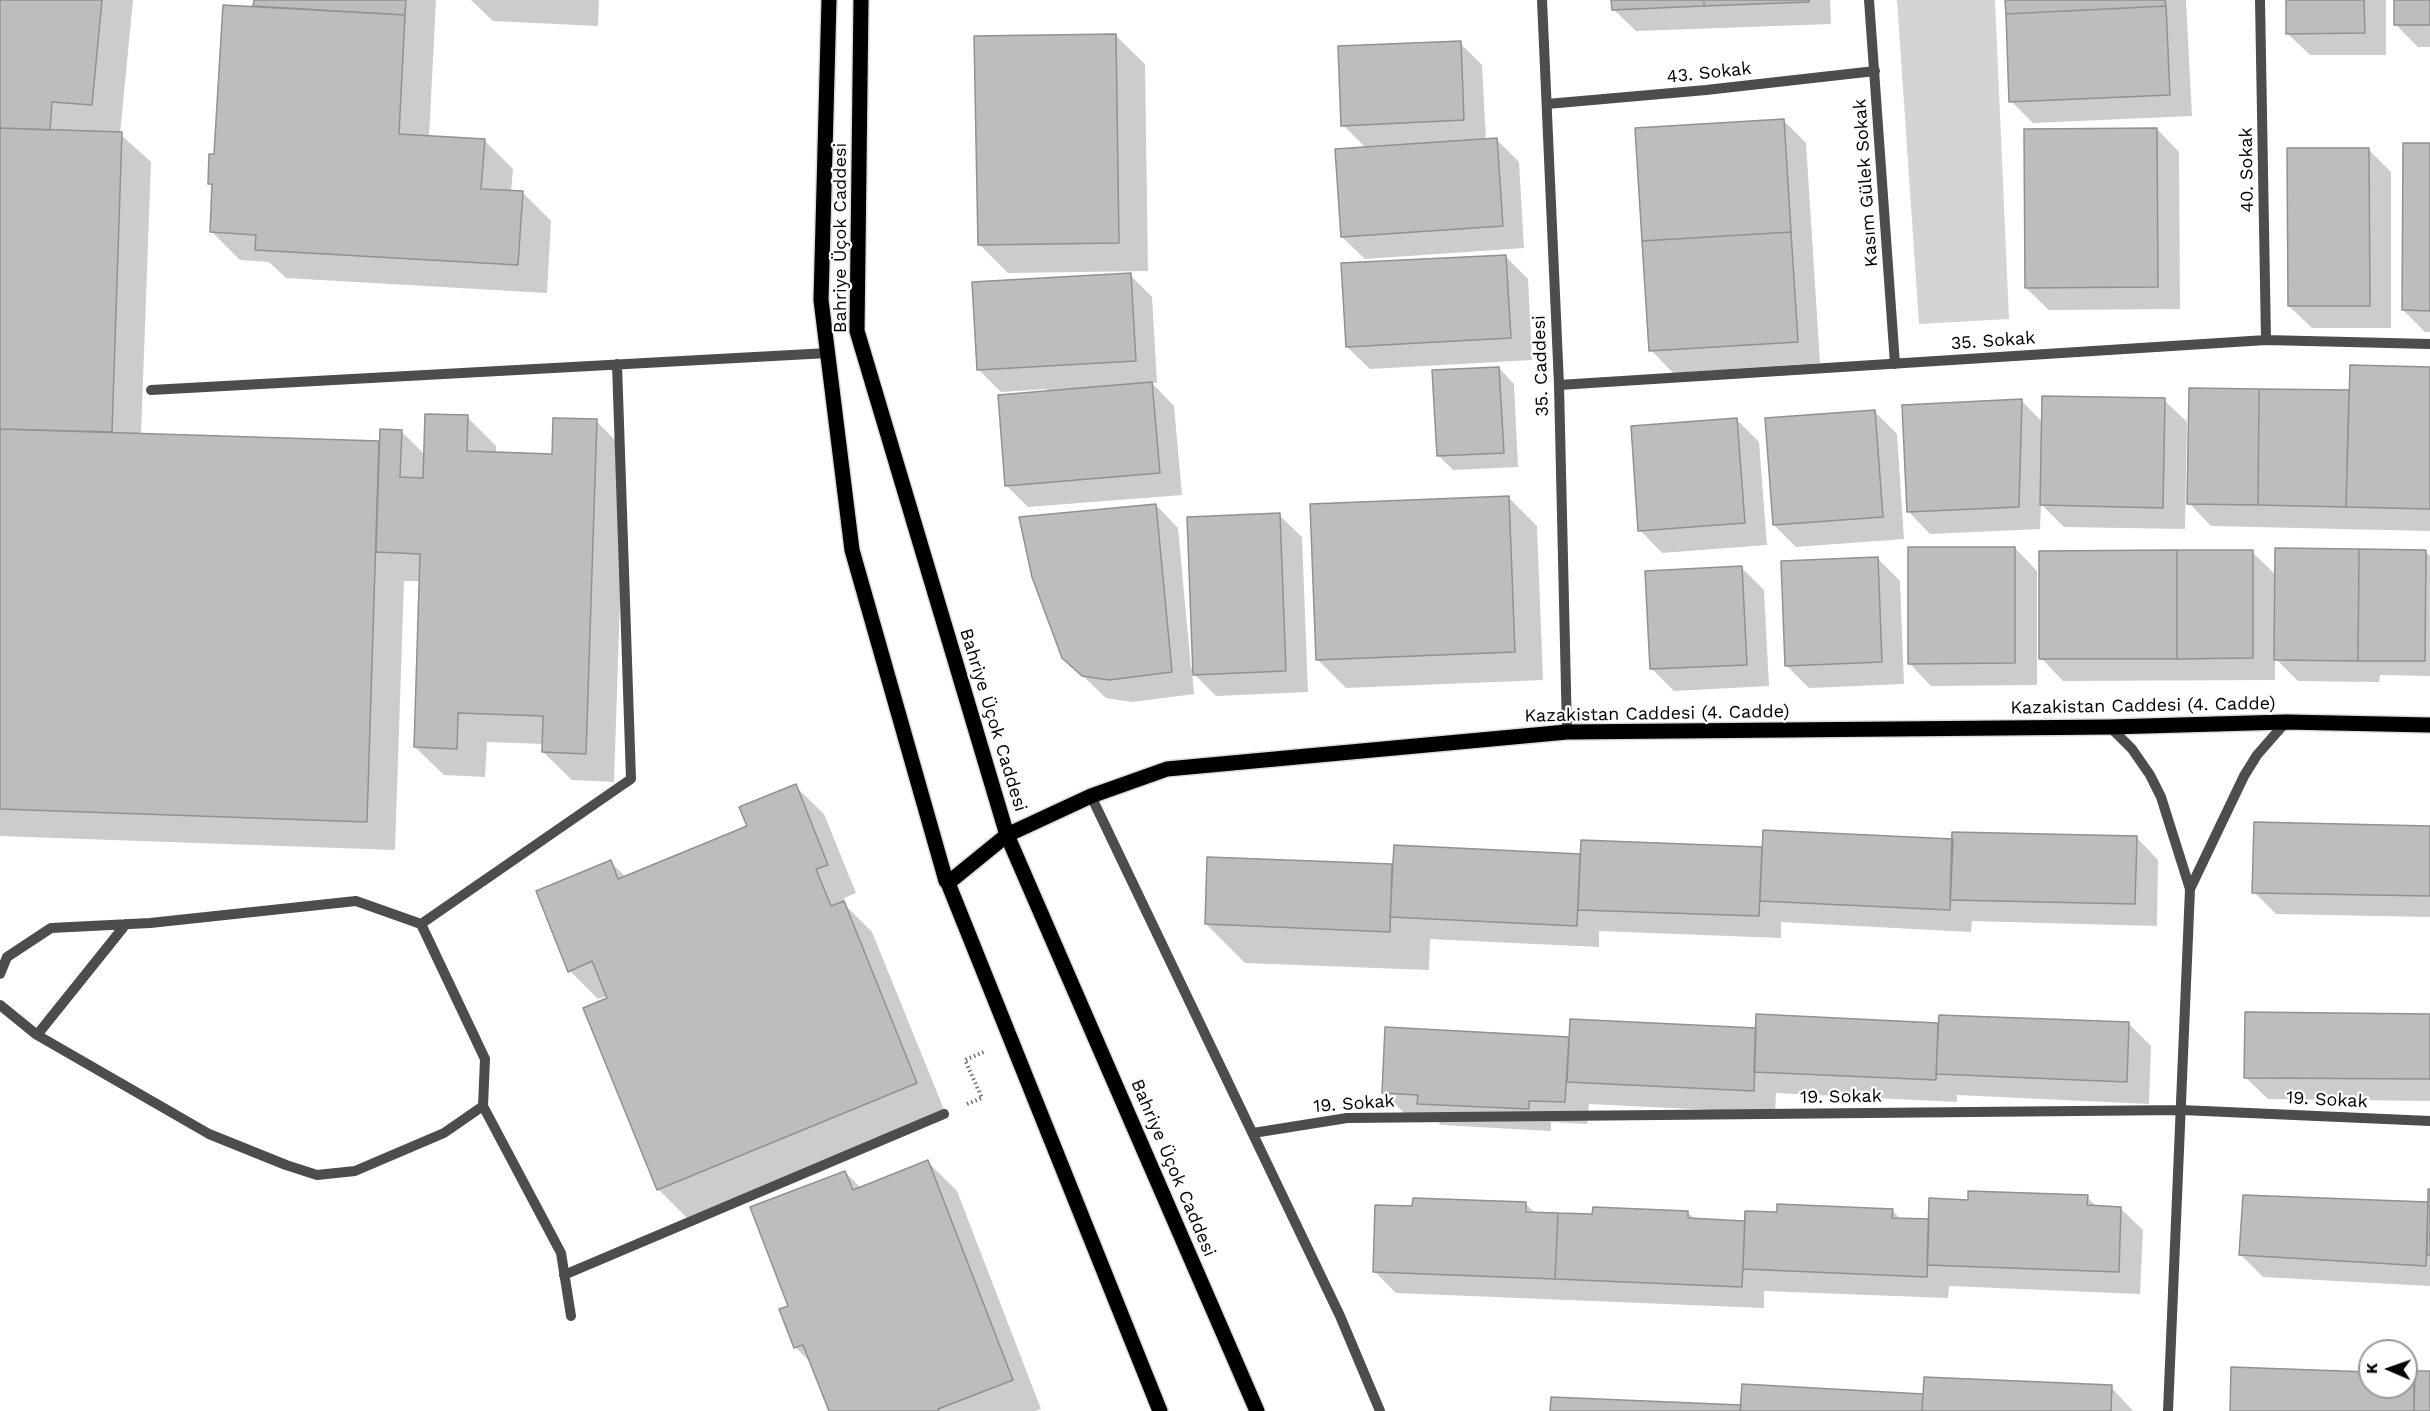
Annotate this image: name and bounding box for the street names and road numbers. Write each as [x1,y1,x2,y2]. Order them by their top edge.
street label: 43. Sokak [1666,58,1752,88]
street label: Kasım Gülek Sokak [1849,98,1883,268]
street label: 40. Sokak [2235,127,2259,213]
street label: Bahriye Üçok Caddesi [830,143,852,333]
street label: 35. Caddesi [1528,315,1554,417]
street label: 35. Sokak [1950,327,2036,355]
street label: Bahriye Üçok Caddesi [955,626,1031,814]
street label: Kazakistan Caddesi (4. Cadde) [2010,693,2276,719]
street label: Kazakistan Caddesi (4. Cadde) [1524,701,1790,727]
street label: Bahriye Üçok Caddesi [1126,1076,1220,1260]
street label: 19. Sokak [1800,1085,1882,1109]
street label: 19. Sokak [2286,1087,2368,1113]
street label: 19. Sokak [1313,1090,1395,1118]

